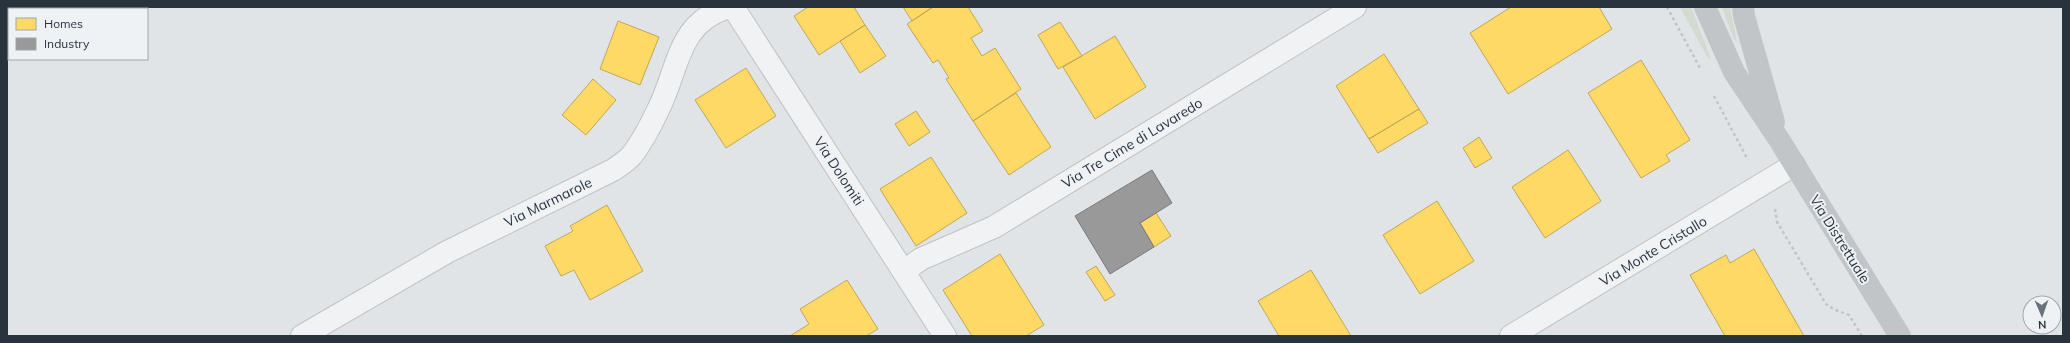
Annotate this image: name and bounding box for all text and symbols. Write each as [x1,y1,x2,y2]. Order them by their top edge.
legend [8,8,148,60]
text: Homes [44,16,83,31]
text: Industry [44,36,90,51]
street label: Via Tre Cime di Lavaredo [1058,94,1206,192]
street label: Via Dolomiti [810,133,868,209]
street label: Via Marmarole [501,173,595,231]
street label: Via Distrettuale [1806,192,1874,286]
street label: Via Monte Cristallo [1596,212,1710,290]
north arrow [2022,295,2062,335]
text: N [2038,318,2047,332]

